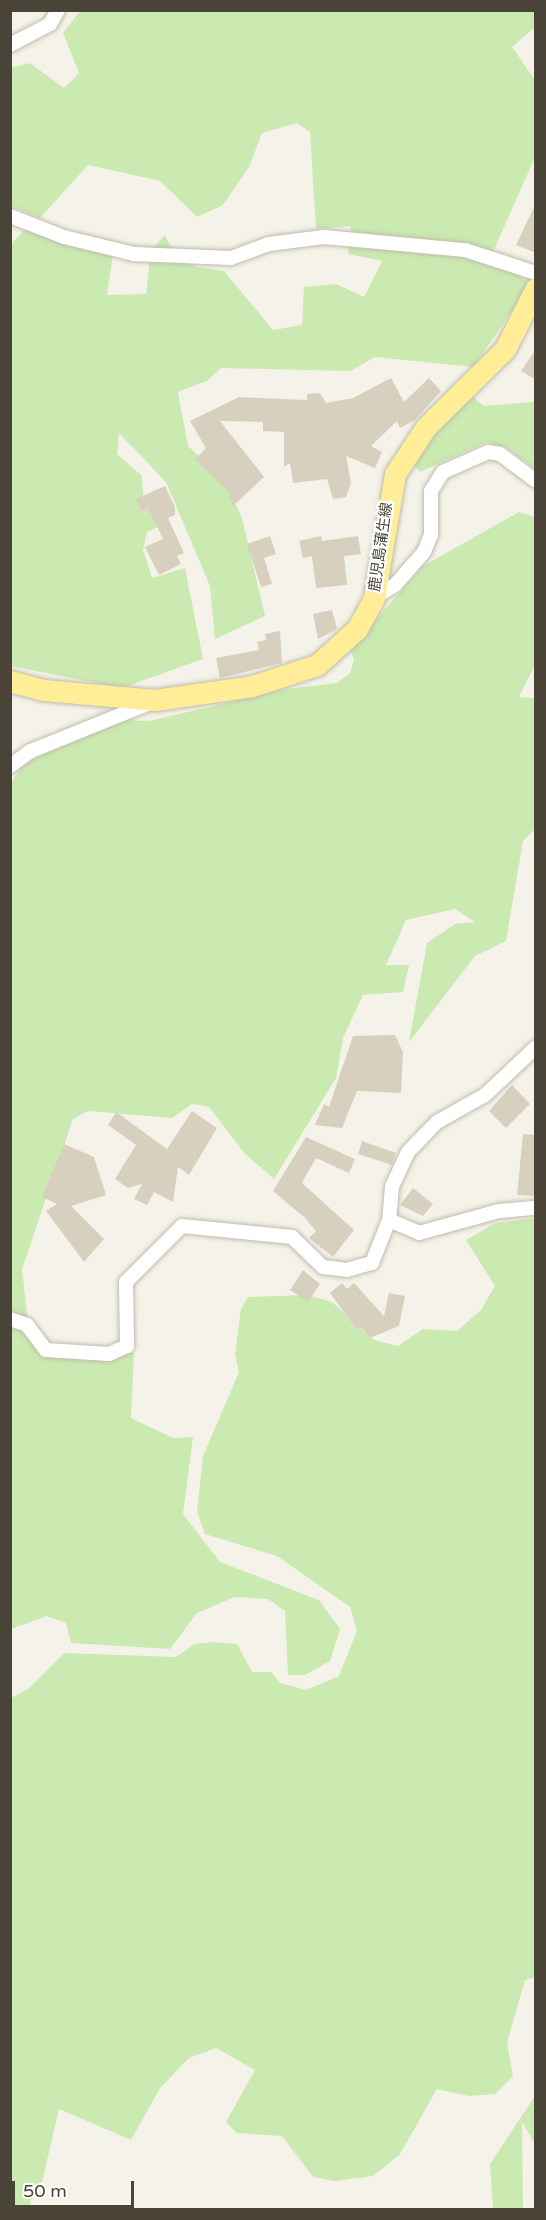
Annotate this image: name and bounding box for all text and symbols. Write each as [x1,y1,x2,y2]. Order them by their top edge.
street label: 鹿児島蒲生線 [366,501,396,593]
scale bar [15,2169,136,2207]
text: 50 m [23,2180,67,2202]

